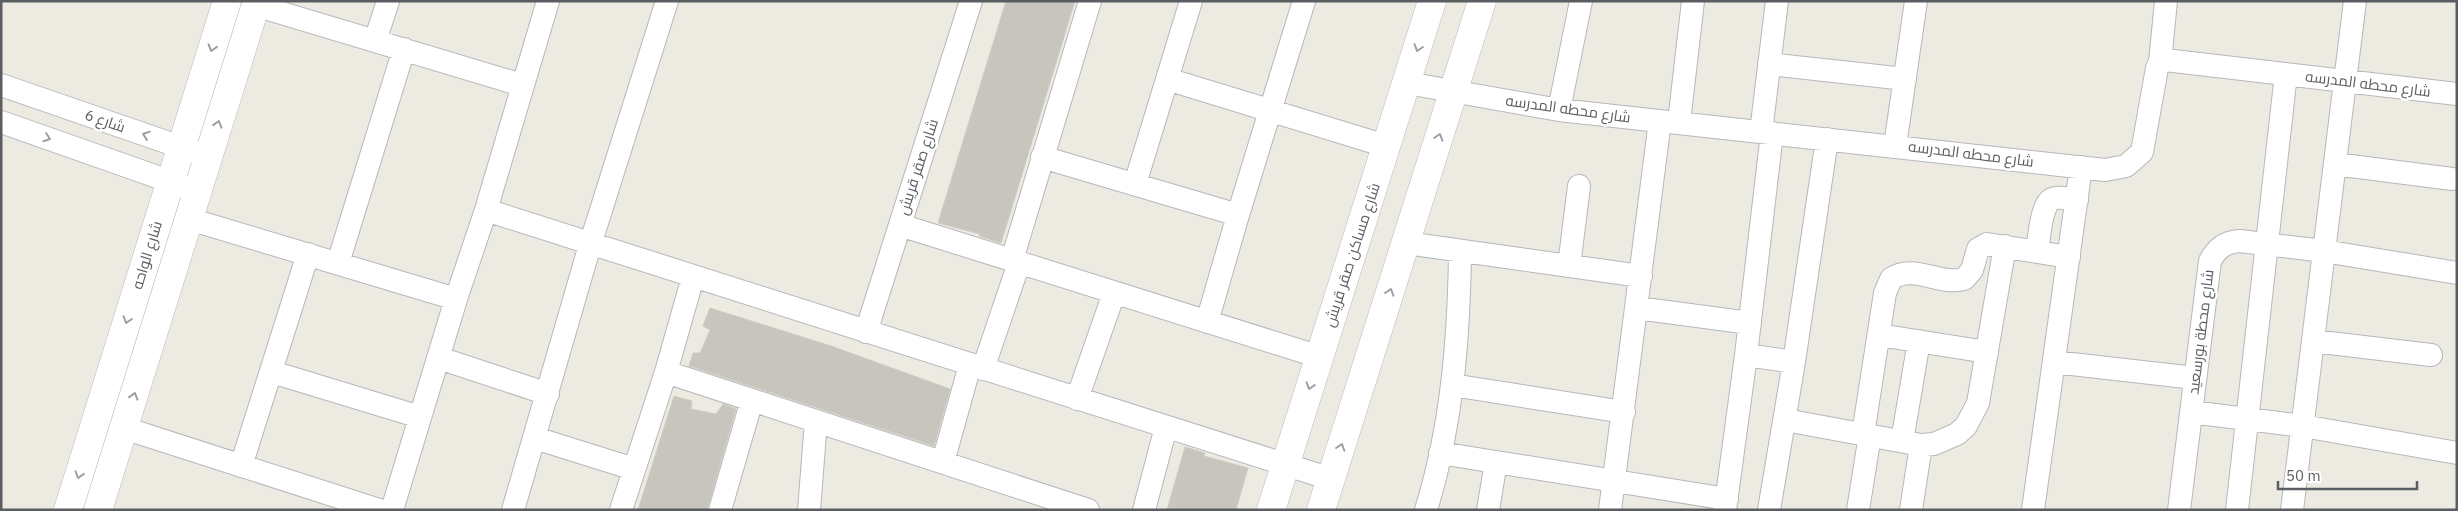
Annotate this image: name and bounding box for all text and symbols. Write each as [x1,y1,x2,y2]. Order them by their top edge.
one-way arrow [208,43,218,51]
one-way arrow [1413,43,1423,51]
street label: شارع محطه المدرسه [2304,66,2432,103]
street label: شارع محطه المدرسه [1504,90,1632,129]
street label: شارع 6 [82,105,128,138]
street label: شارع صقر قريش [893,116,944,218]
one-way arrow [213,121,223,129]
one-way arrow [142,131,150,141]
one-way arrow [42,132,51,142]
one-way arrow [1434,133,1444,141]
street label: شارع محطه المدرسه [1907,136,2035,173]
street label: شارع مساكن صقر قريش [1319,180,1386,330]
street label: شارع الواحه [127,218,168,292]
street label: شارع محطة بورسعيد [2183,268,2220,396]
one-way arrow [1385,288,1395,296]
one-way arrow [122,315,132,323]
one-way arrow [1306,381,1316,390]
one-way arrow [128,393,138,401]
one-way arrow [1336,443,1346,451]
scale bar [2278,458,2417,490]
text: 50 m [2286,466,2321,485]
one-way arrow [74,470,84,479]

